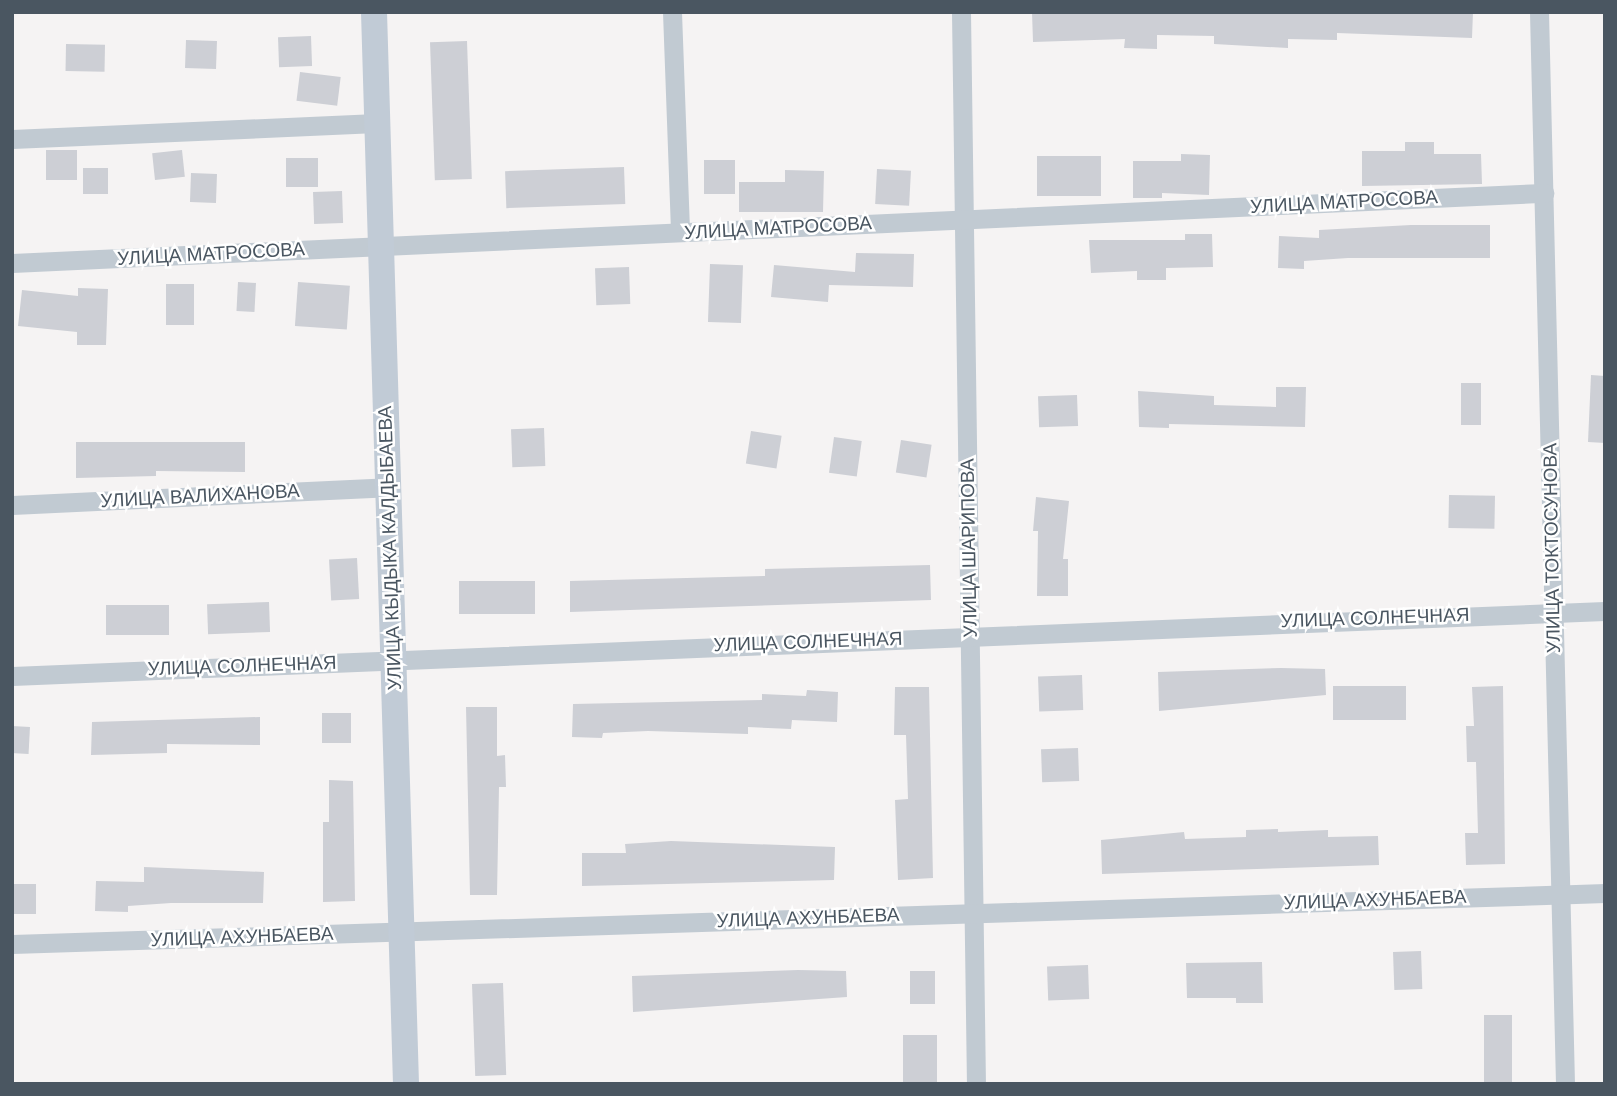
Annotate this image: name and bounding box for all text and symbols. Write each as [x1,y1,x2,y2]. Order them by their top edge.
street label: УЛИЦА МАТРОСОВА [1250,186,1438,218]
street label: УЛИЦА МАТРОСОВА [684,212,872,244]
street label: УЛИЦА МАТРОСОВА [117,238,305,270]
street label: УЛИЦА КЫДЫКА КАЛДЫБАЕВА [374,405,406,691]
street label: УЛИЦА ТОКТОСУНОВА [1539,443,1565,653]
street label: УЛИЦА ШАРИПОВА [956,458,982,638]
street label: УЛИЦА ВАЛИХАНОВА [100,479,300,513]
street label: УЛИЦА СОЛНЕЧНАЯ [1280,603,1470,633]
street label: УЛИЦА СОЛНЕЧНАЯ [713,627,903,657]
street label: УЛИЦА СОЛНЕЧНАЯ [147,651,337,681]
street label: УЛИЦА АХУНБАЕВА [1283,885,1467,915]
street label: УЛИЦА АХУНБАЕВА [716,903,900,933]
street label: УЛИЦА АХУНБАЕВА [150,922,334,952]

